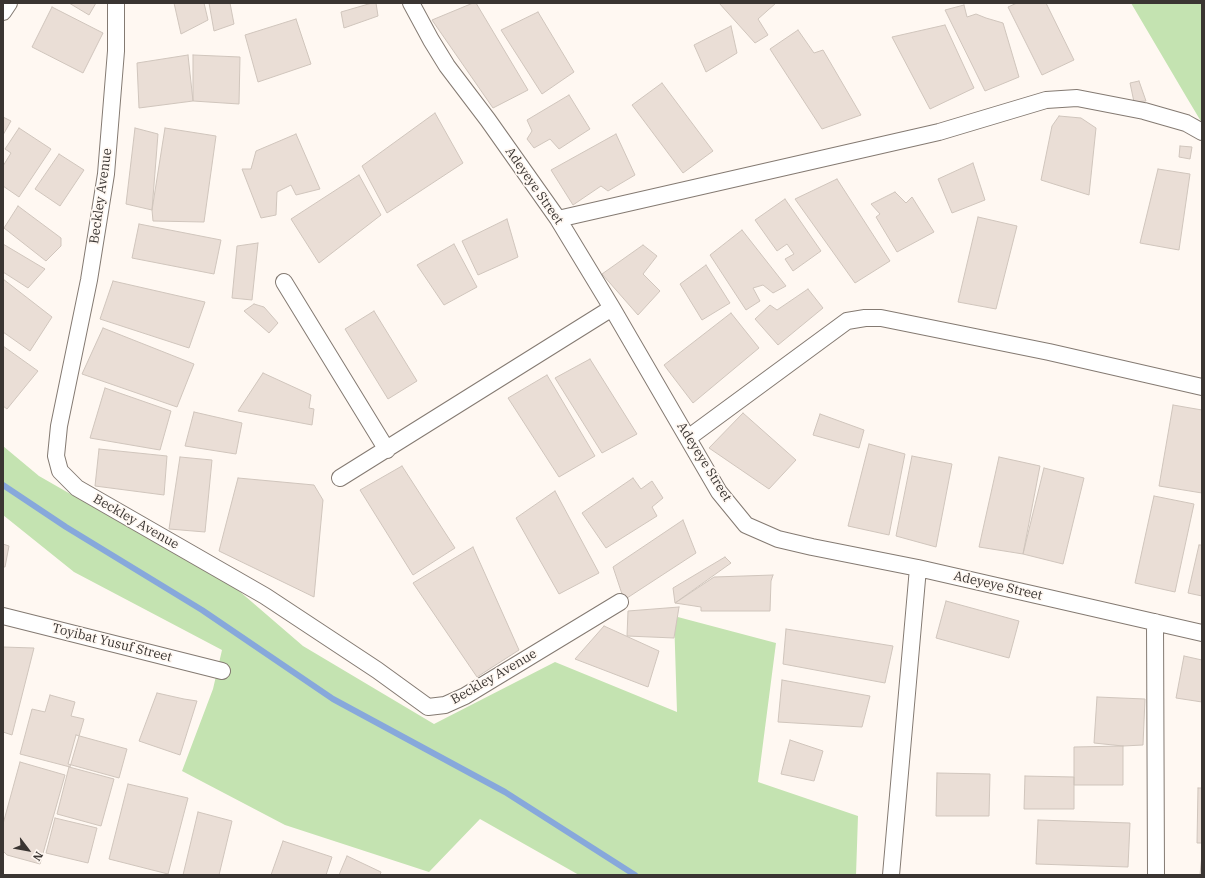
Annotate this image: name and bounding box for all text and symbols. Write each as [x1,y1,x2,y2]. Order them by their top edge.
street label: Adeyeye Street [502,144,566,228]
street label: Beckley Avenue [87,147,115,245]
street label: Adeyeye Street [673,419,735,505]
street label: Beckley Avenue [90,491,182,553]
street label: Adeyeye Street [952,568,1044,604]
street label: Toyibat Yusuf Street [51,621,173,665]
street label: Beckley Avenue [448,646,540,708]
north arrow [8,830,48,870]
text: N [30,849,46,864]

